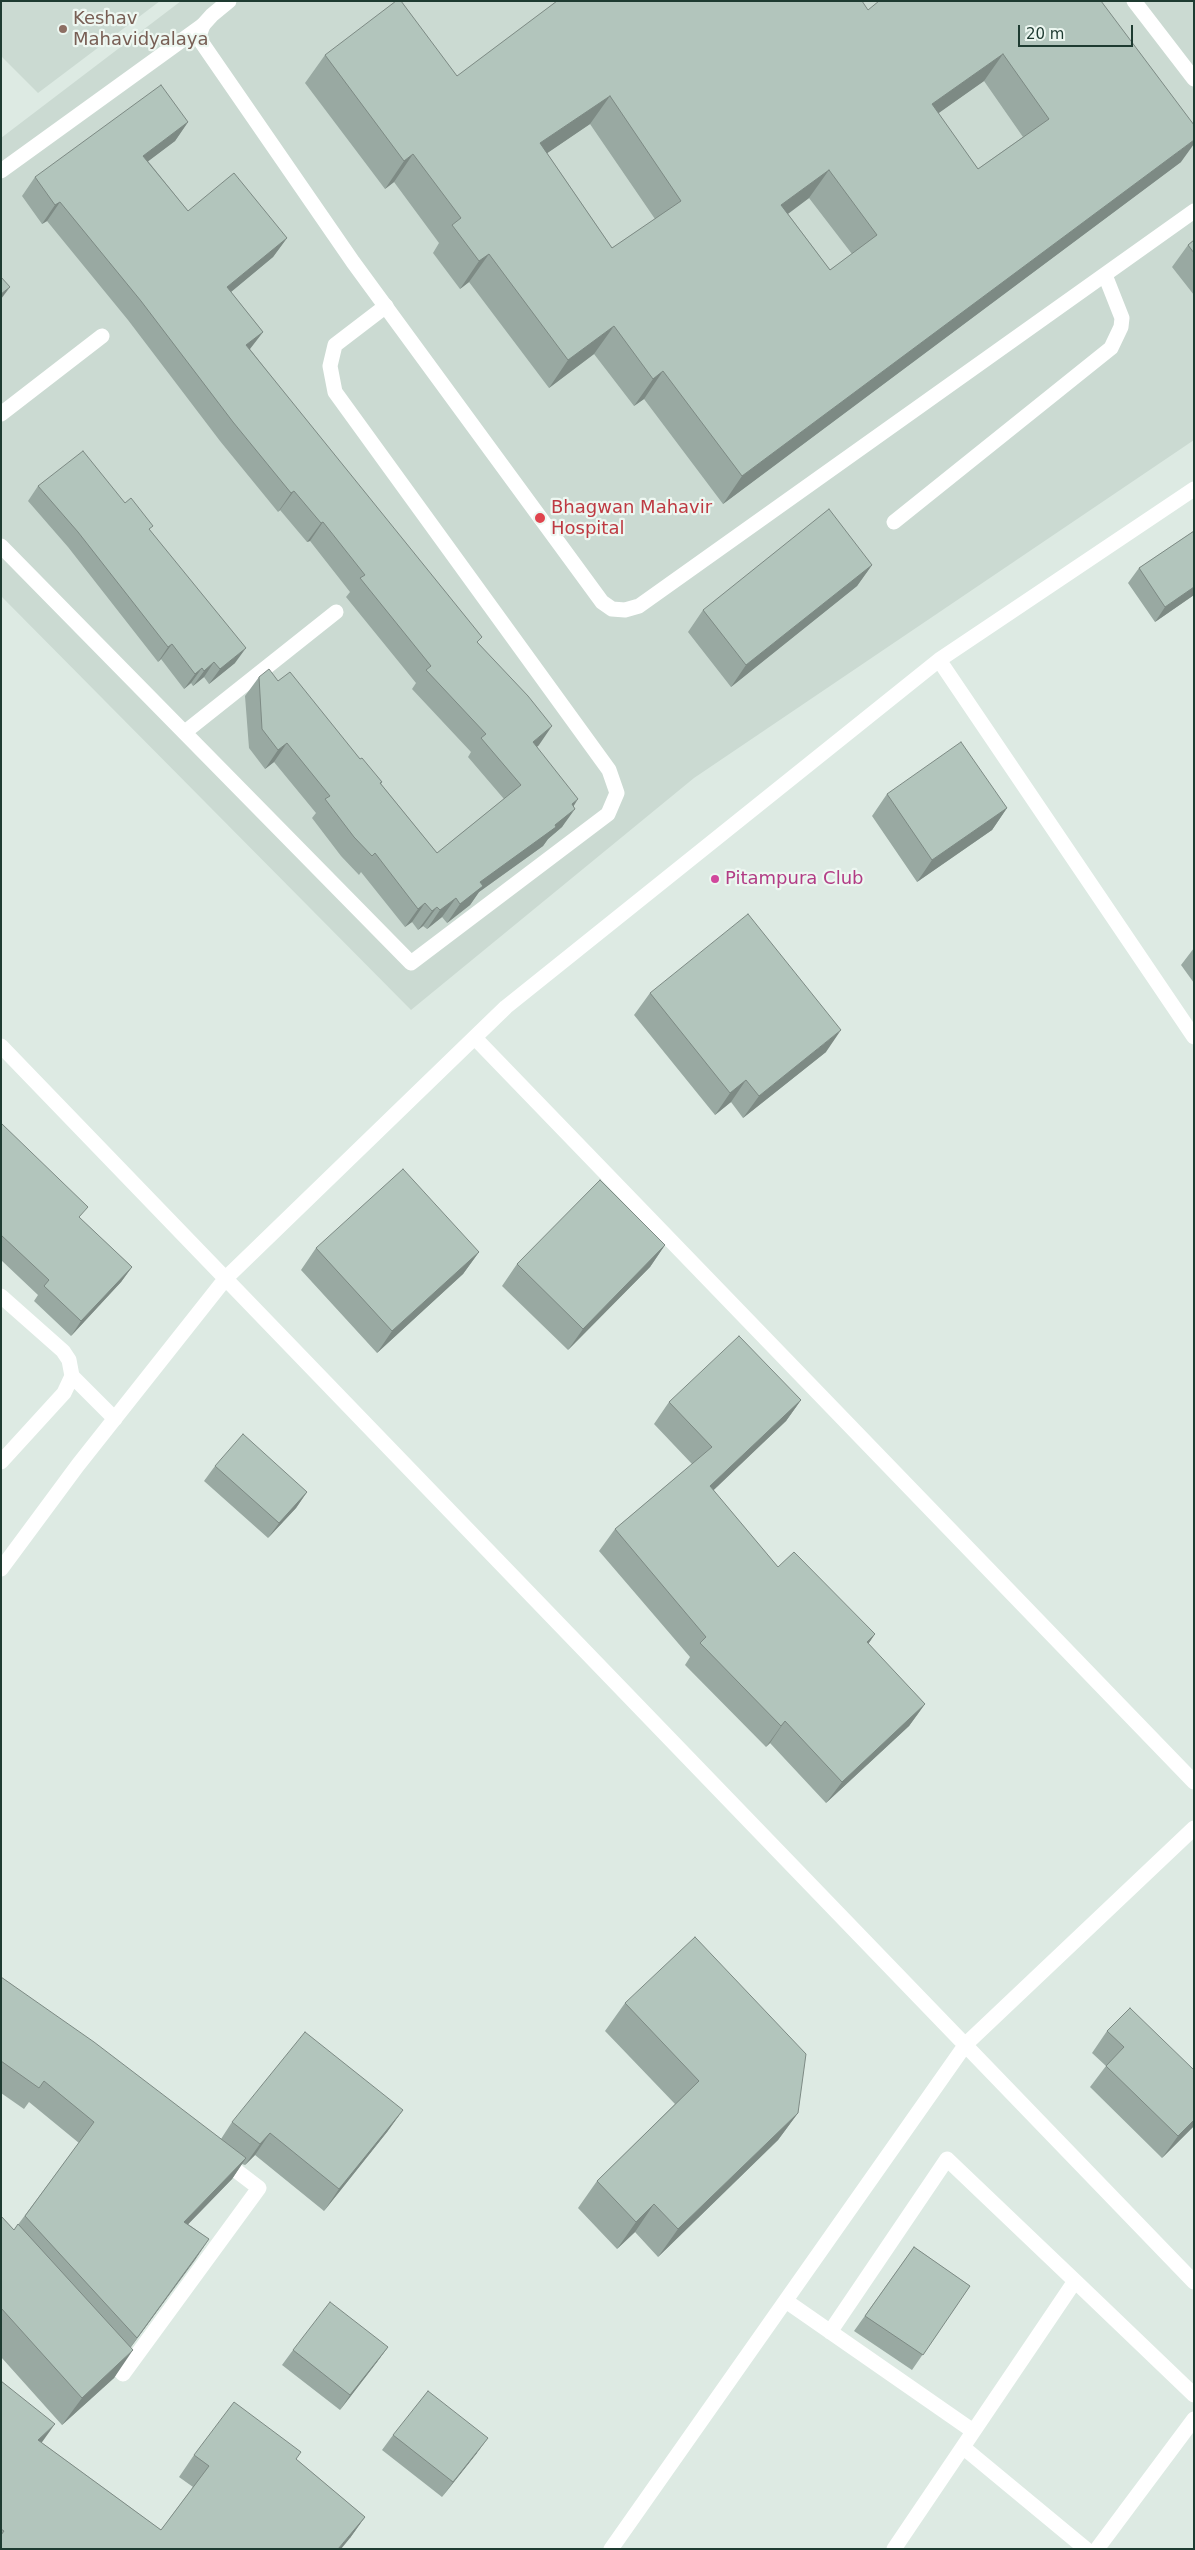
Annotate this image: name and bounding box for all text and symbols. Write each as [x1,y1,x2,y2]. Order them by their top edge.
place label: Keshav Mahavidyalaya [73,8,208,50]
scale bar [1020,15,1135,47]
marker: Keshav Mahavidyalaya [57,23,69,35]
text: 20 m [1026,25,1064,43]
place label: Bhagwan Mahavir Hospital [551,497,712,540]
marker: Bhagwan Mahavir Hospital [533,511,547,525]
place label: Pitampura Club [725,868,863,890]
marker: Pitampura Club [709,873,721,885]

